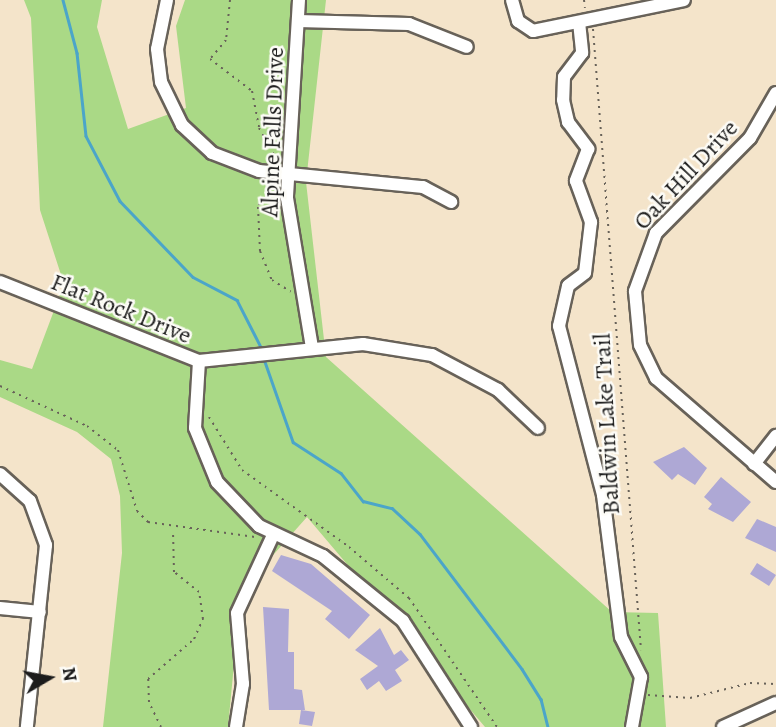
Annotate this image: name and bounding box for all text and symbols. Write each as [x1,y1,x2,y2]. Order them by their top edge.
street label: Alpine Falls Drive [256,47,290,217]
street label: Oak Hill Drive [628,114,744,236]
street label: Flat Rock Drive [47,268,195,350]
street label: Baldwin Lake Trail [588,333,626,515]
north arrow [14,643,84,713]
text: N [56,665,84,683]

